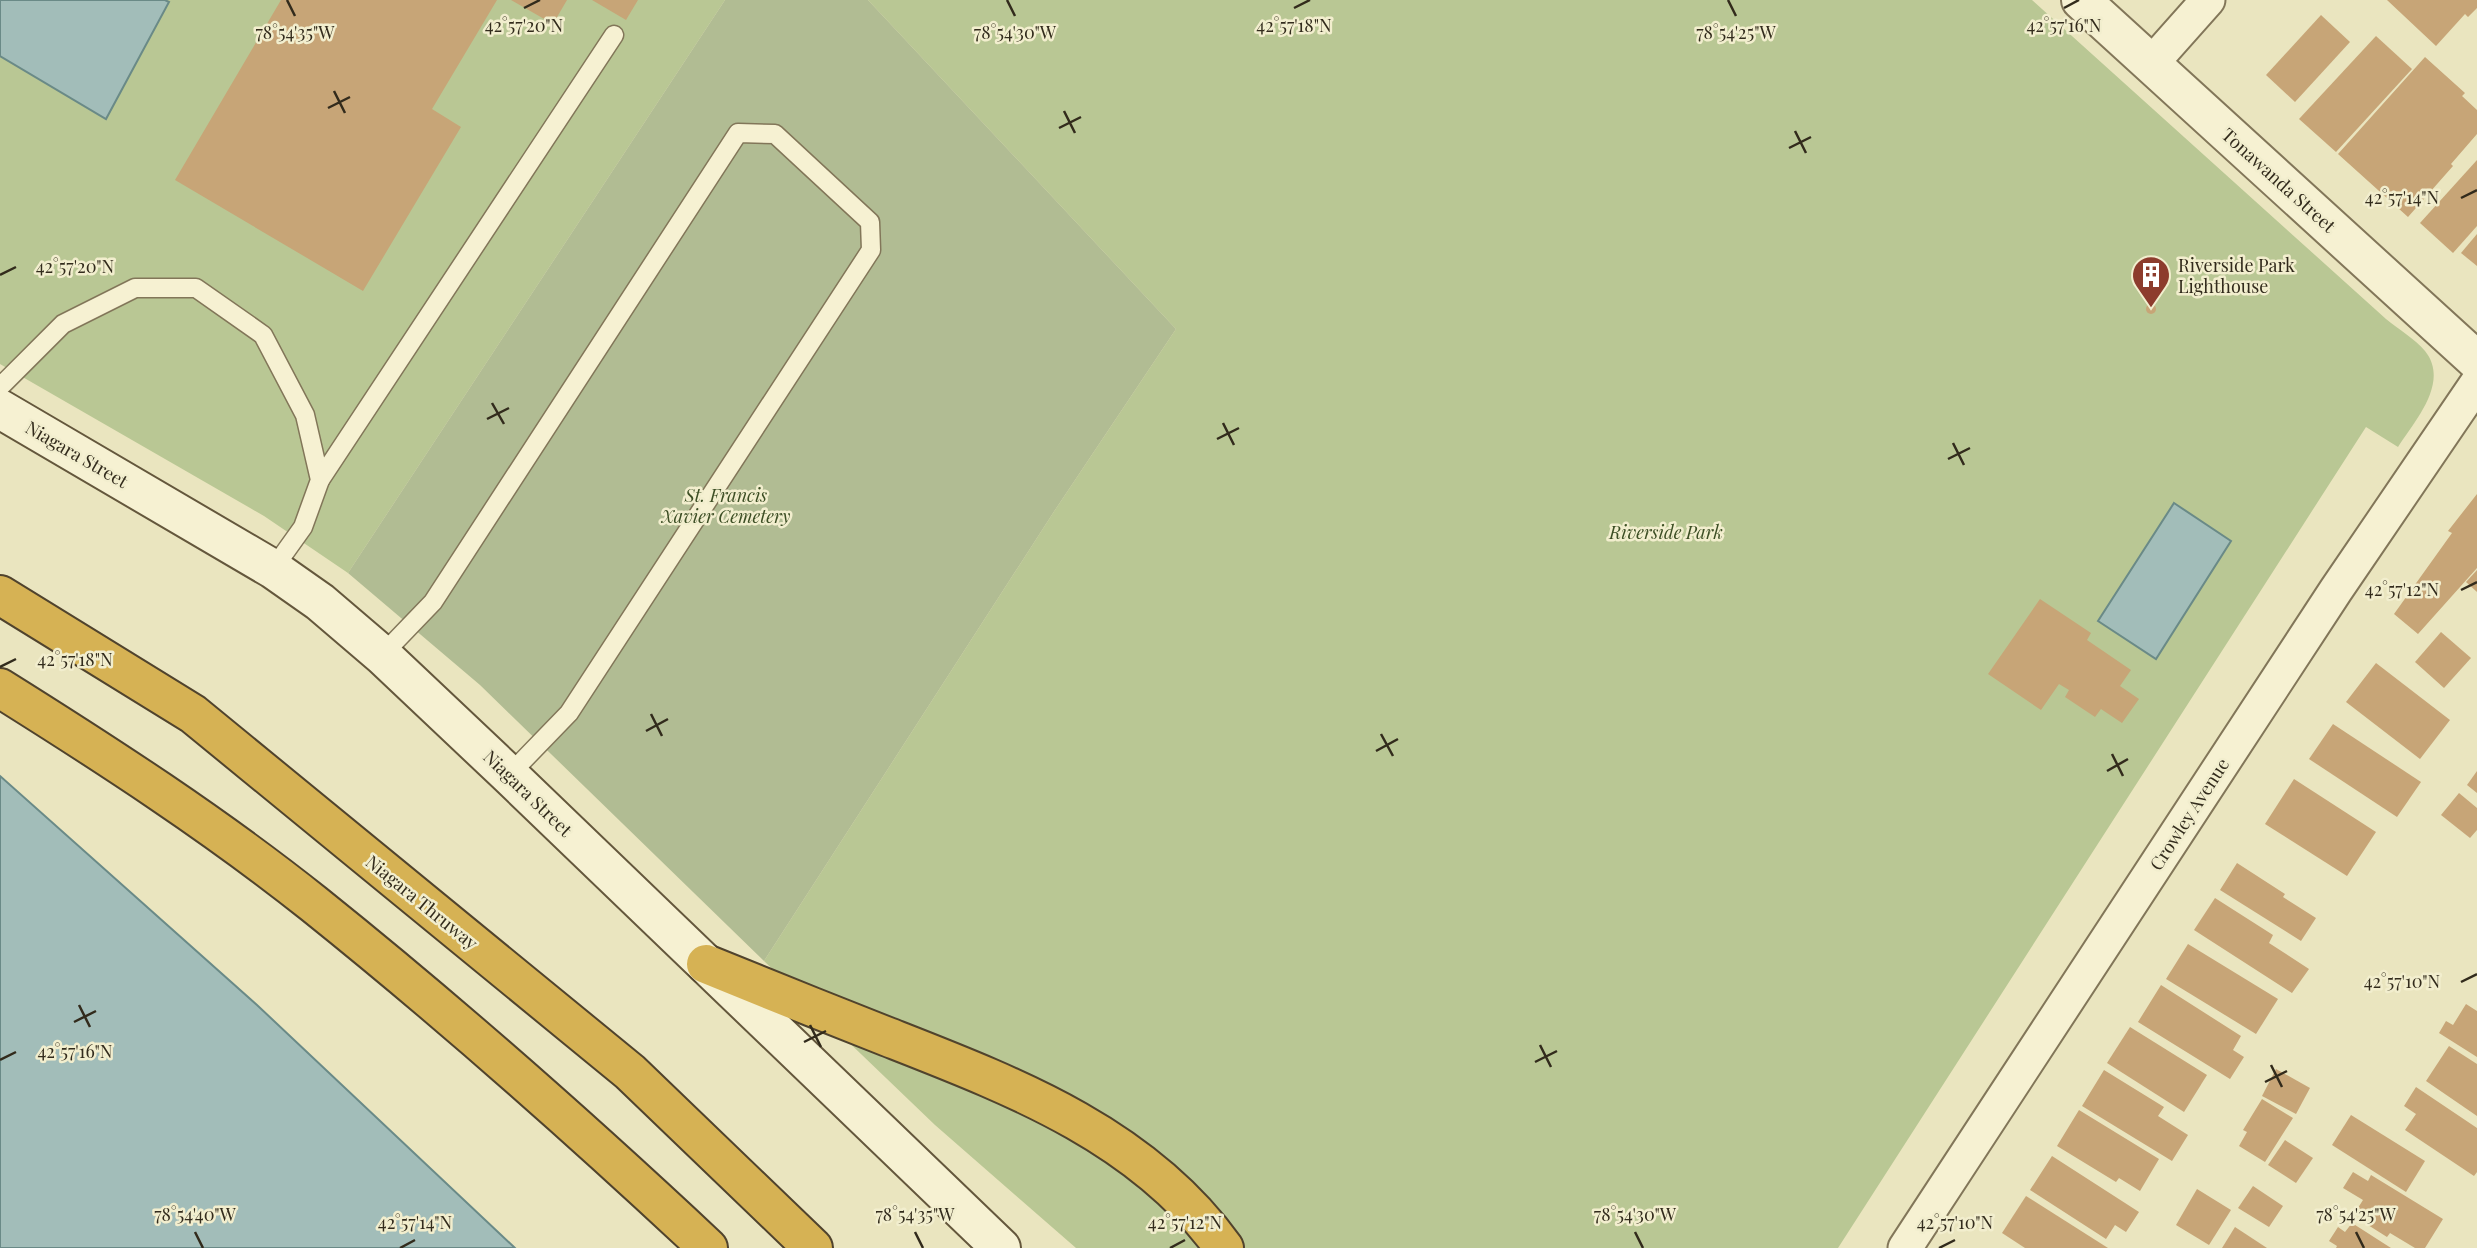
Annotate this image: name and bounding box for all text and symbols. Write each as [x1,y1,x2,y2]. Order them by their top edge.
text: 42°57'20"N [485,13,564,37]
text: 42°57'18"N [1256,13,1332,37]
text: 42°57'16"N [2026,13,2102,37]
text: 78°54'35"W [255,20,335,44]
text: 78°54'30"W [974,20,1057,44]
text: 78°54'25"W [1696,20,1777,44]
street label: Tonawanda Street [2217,122,2342,238]
text: 42°57'14"N [2365,185,2440,209]
place label: Riverside Park Lighthouse [2178,253,2295,298]
text: 42°57'20"N [36,254,115,278]
building icon: Riverside Park Lighthouse [2130,254,2172,309]
street label: Niagara Street [21,415,133,493]
park label: St. Francis Xavier Cemetery [661,483,791,528]
park label: Riverside Park [1608,520,1723,544]
text: 42°57'12"N [2365,577,2440,601]
text: 42°57'18"N [37,647,113,671]
street label: Niagara Street [478,745,578,842]
street label: Crowley Avenue [2144,753,2234,875]
street label: Niagara Thruway [361,849,483,955]
text: 42°57'10"N [2364,969,2441,993]
text: 42°57'16"N [37,1039,113,1063]
text: 78°54'40"W [154,1202,237,1226]
text: 78°54'35"W [875,1202,955,1226]
text: 78°54'30"W [1594,1202,1677,1226]
text: 78°54'25"W [2316,1202,2397,1226]
text: 42°57'14"N [378,1210,453,1234]
text: 42°57'12"N [1148,1210,1223,1234]
text: 42°57'10"N [1917,1210,1994,1234]

